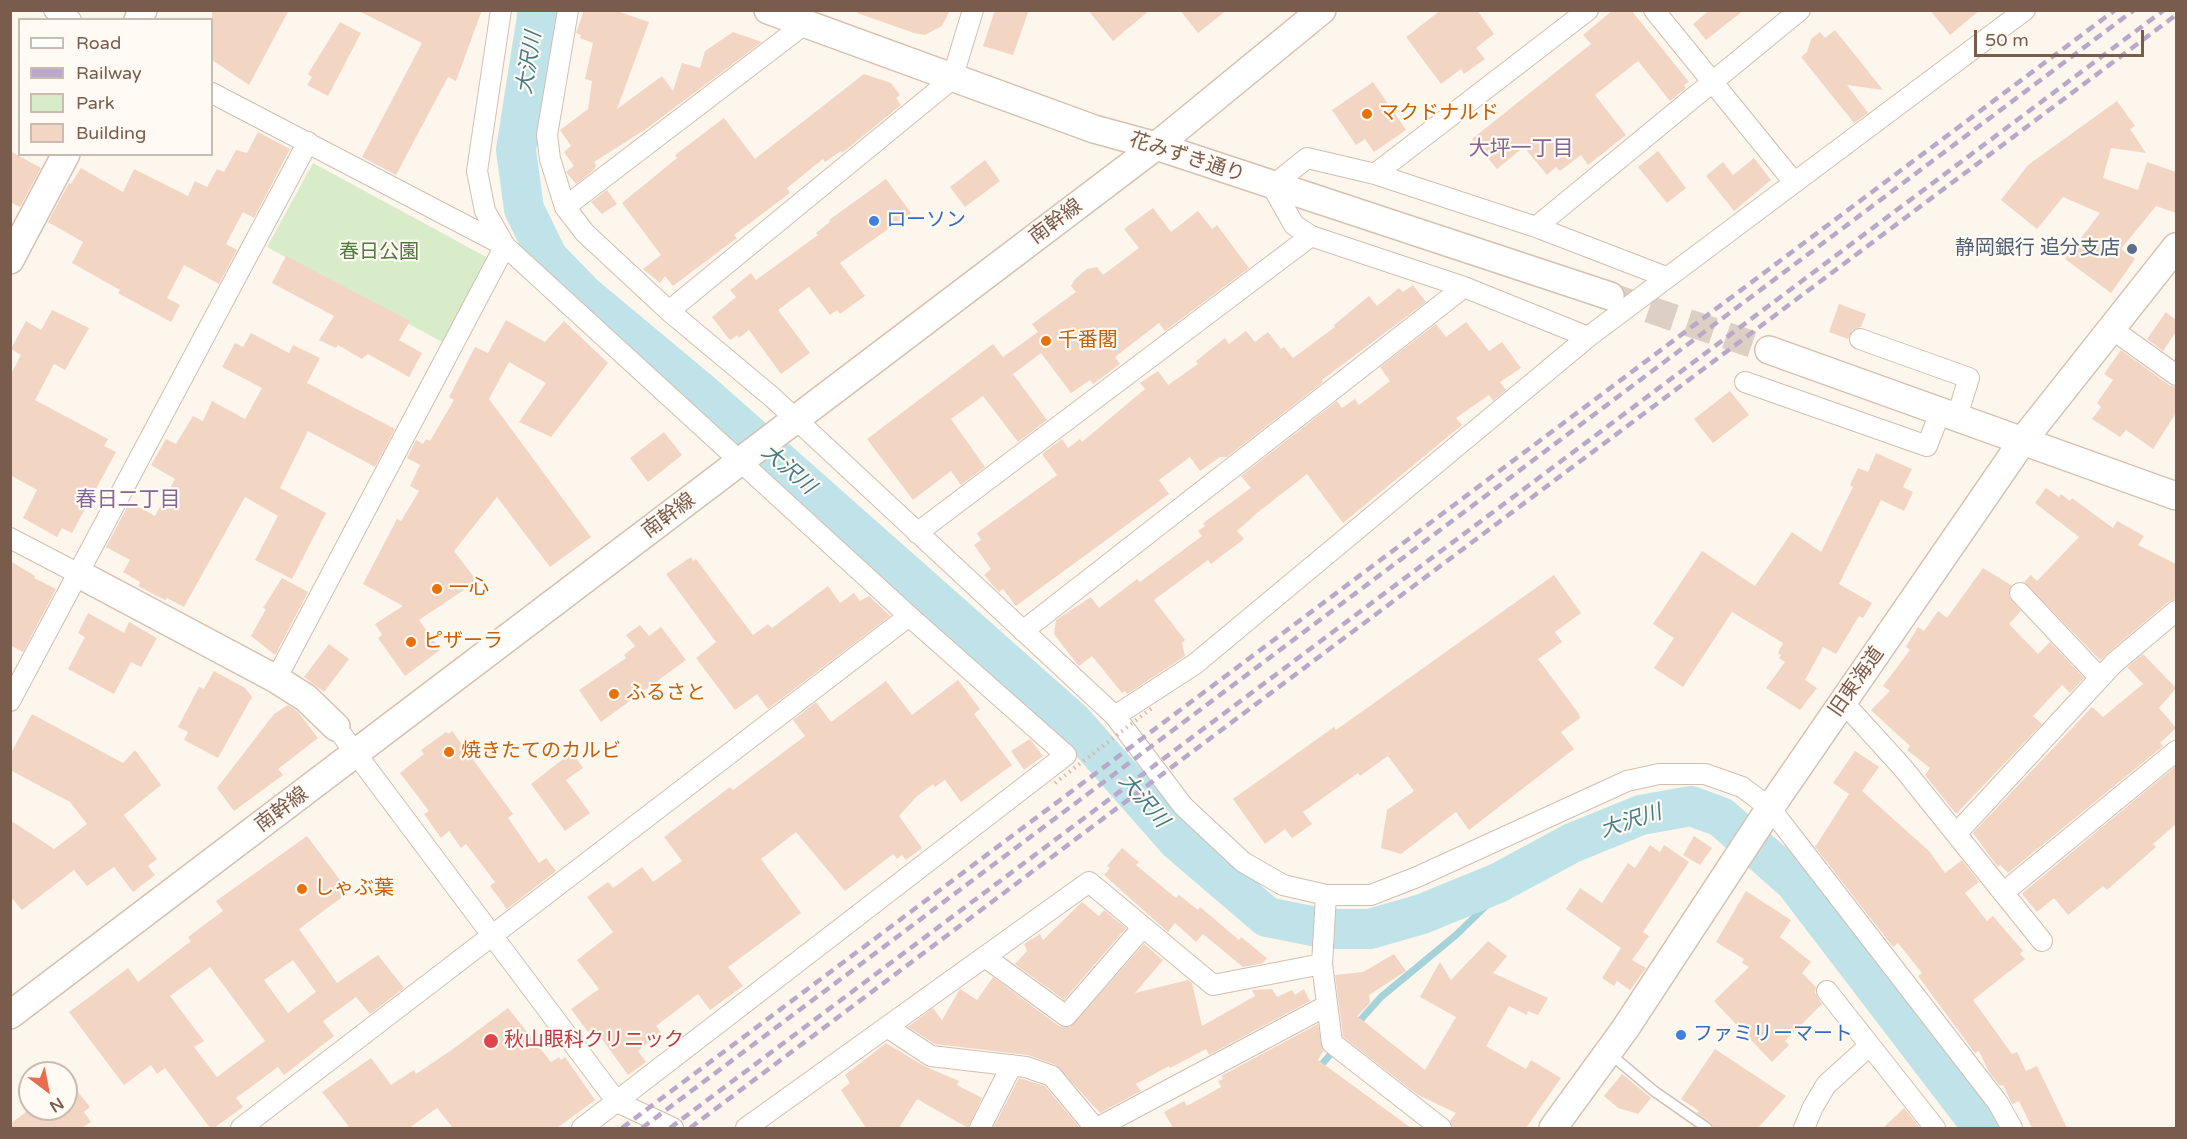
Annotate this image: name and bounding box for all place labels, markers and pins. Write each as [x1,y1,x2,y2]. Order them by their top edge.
place label: マクドナルド [1379,102,1499,126]
marker: マクドナルド [1360,107,1374,121]
place label: ローソン [886,209,966,233]
marker: ローソン [867,214,881,228]
place label: 静岡銀行 追分支店 [1955,237,2120,261]
marker: 静岡銀行 追分支店 [2125,242,2139,256]
place label: 千番閣 [1058,329,1118,353]
marker: 千番閣 [1039,334,1053,348]
place label: 一心 [449,577,489,601]
marker: 一心 [430,582,444,596]
place label: ピザーラ [423,630,503,654]
marker: ピザーラ [404,635,418,649]
place label: ふるさと [626,682,706,706]
marker: ふるさと [607,687,621,701]
place label: 焼きたてのカルビ [461,740,621,764]
marker: 焼きたてのカルビ [442,745,456,759]
place label: しゃぶ葉 [314,877,394,901]
marker: しゃぶ葉 [295,882,309,896]
place label: ファミリーマート [1693,1023,1853,1047]
marker: ファミリーマート [1674,1028,1688,1042]
place label: 秋山眼科クリニック [504,1029,684,1053]
marker: 秋山眼科クリニック [482,1032,500,1050]

